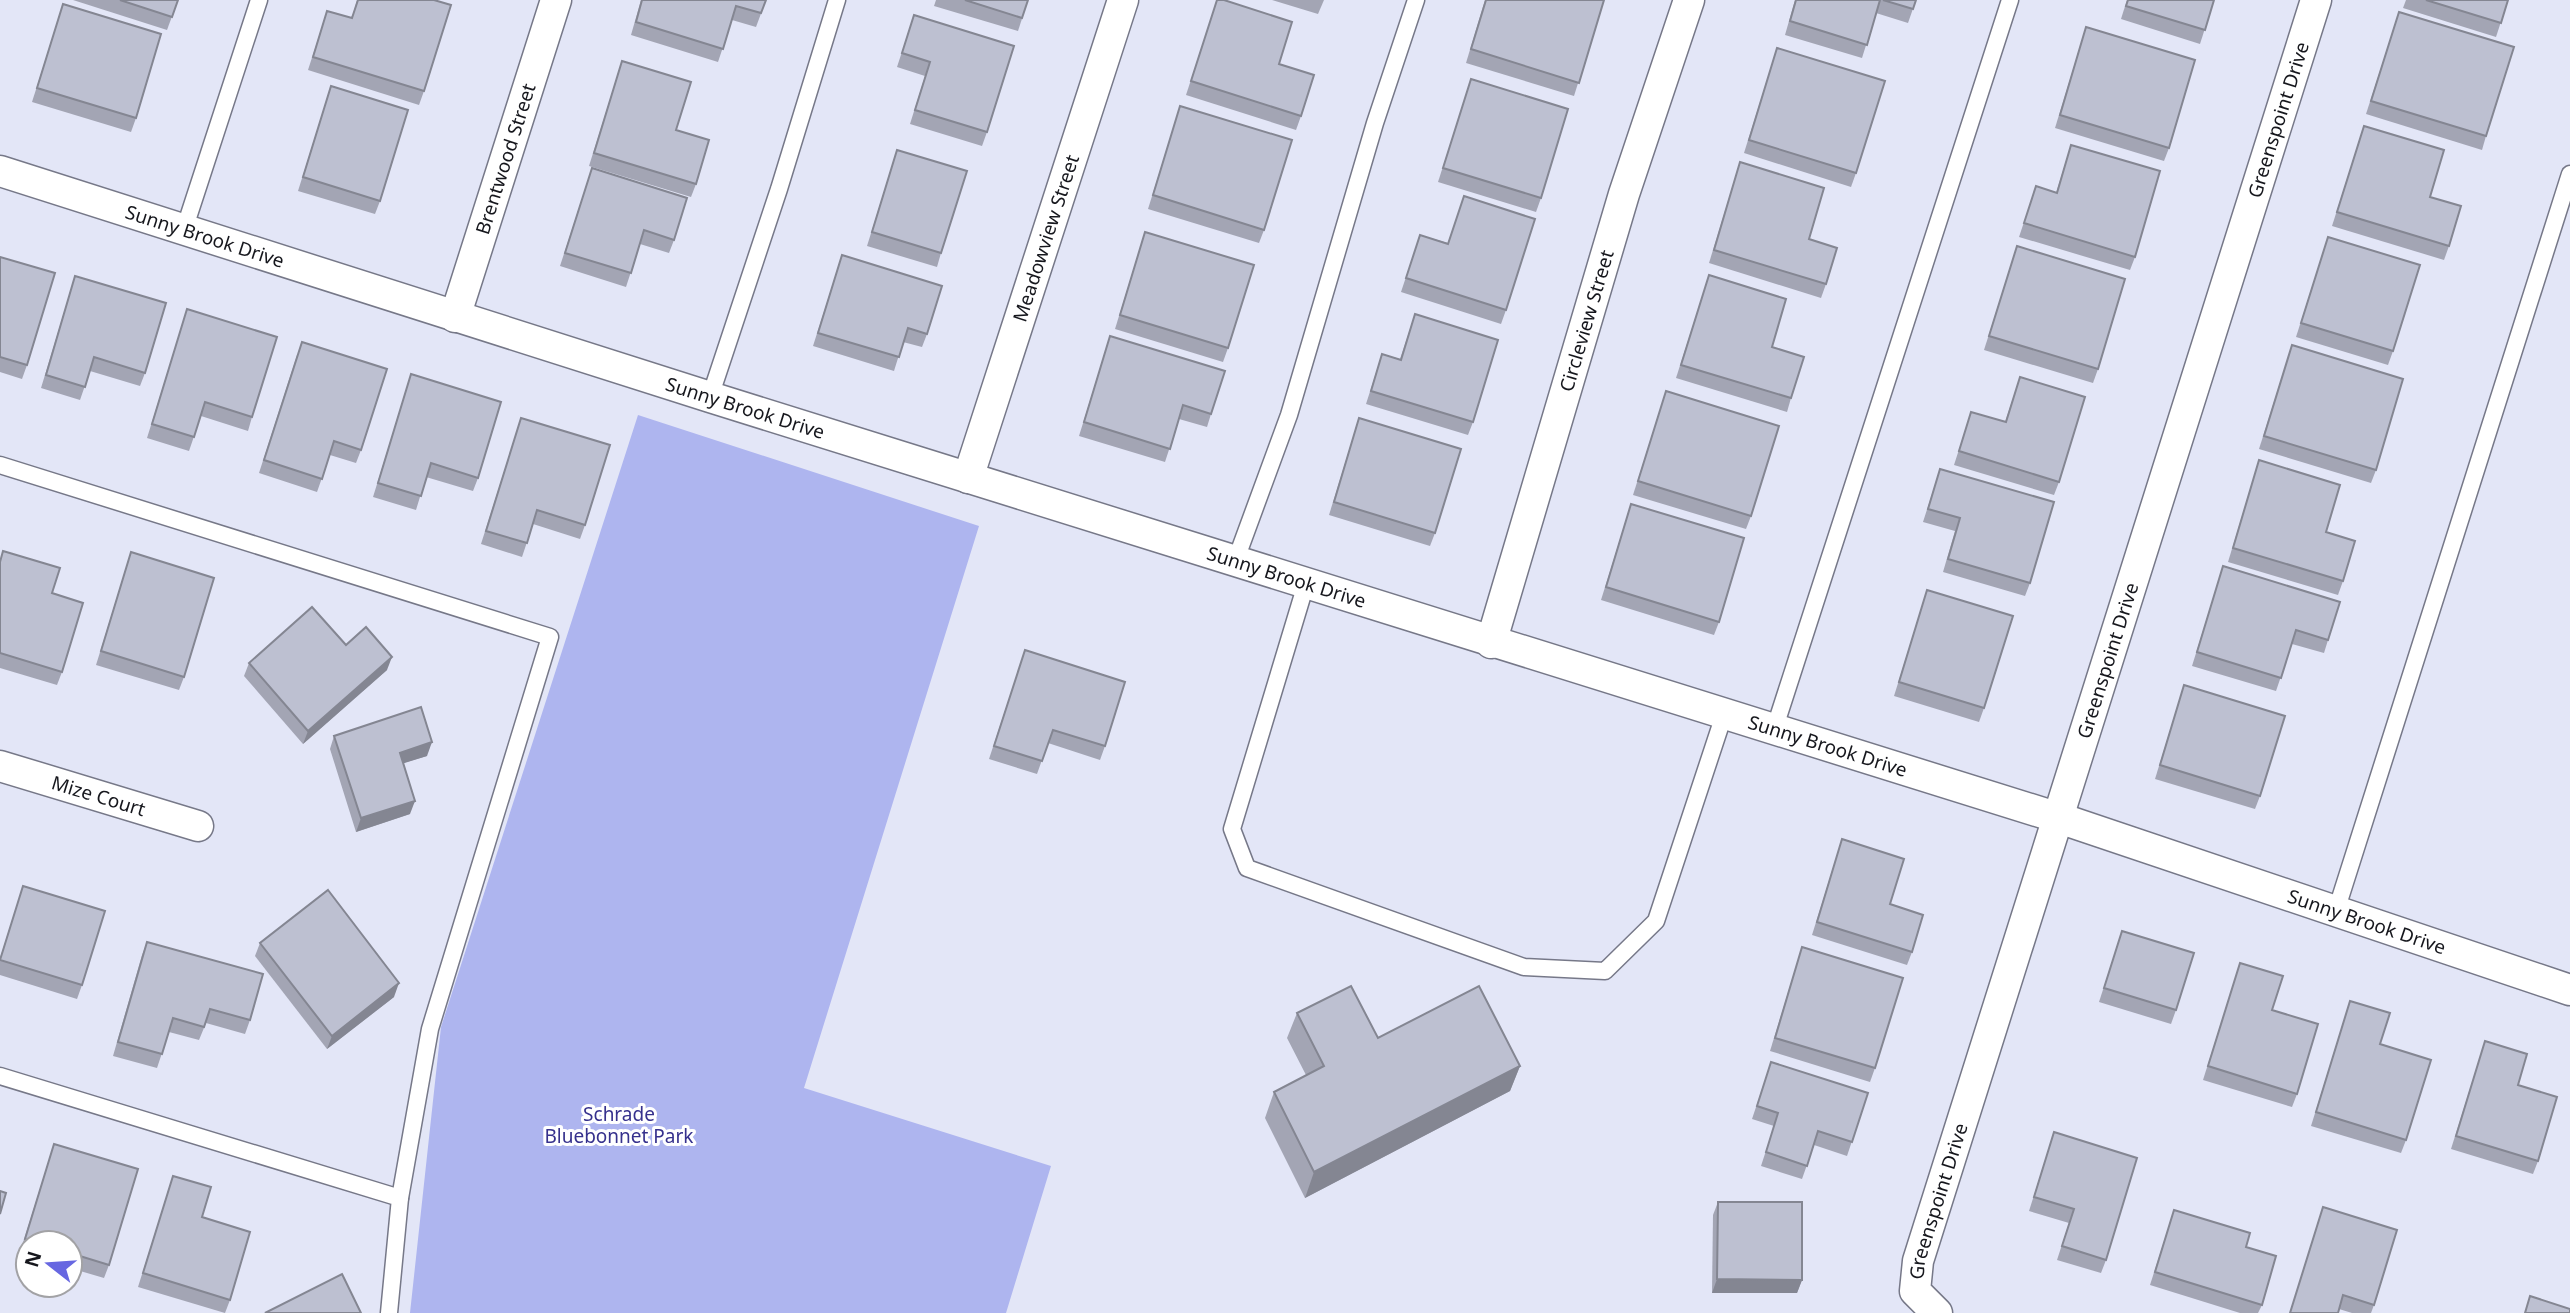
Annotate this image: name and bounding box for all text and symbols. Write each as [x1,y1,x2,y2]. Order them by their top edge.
street label: Greenspoint Drive [2241,38,2315,201]
street label: Brentwood Street [469,80,542,237]
street label: Meadowview Street [1006,151,1085,325]
street label: Sunny Brook Drive [122,199,288,274]
street label: Circleview Street [1553,247,1620,395]
street label: Sunny Brook Drive [662,371,828,445]
street label: Sunny Brook Drive [1204,540,1369,614]
street label: Greenspoint Drive [2071,579,2144,742]
street label: Sunny Brook Drive [1745,709,1911,783]
street label: Mize Court [49,769,149,822]
street label: Sunny Brook Drive [2284,883,2449,960]
park label: Schrade Bluebonnet Park [544,1101,694,1149]
street label: Greenspoint Drive [1903,1120,1974,1281]
north arrow [14,1229,84,1299]
text: N [18,1248,47,1270]

